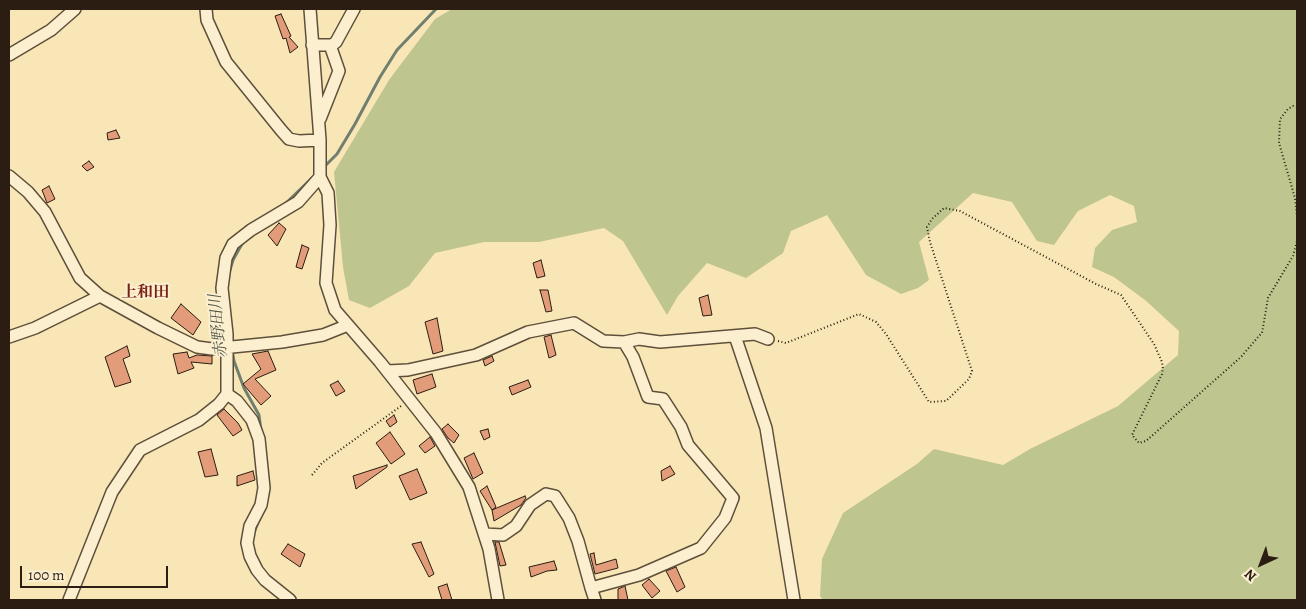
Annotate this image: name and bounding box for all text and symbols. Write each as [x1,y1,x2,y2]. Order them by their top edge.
district label: 上和田 [121,283,169,303]
water label: 赤野田川 [206,293,232,359]
north arrow [1236,539,1286,589]
scale bar [22,556,170,588]
text: 100 m [28,565,65,585]
text: N [1240,565,1261,586]

